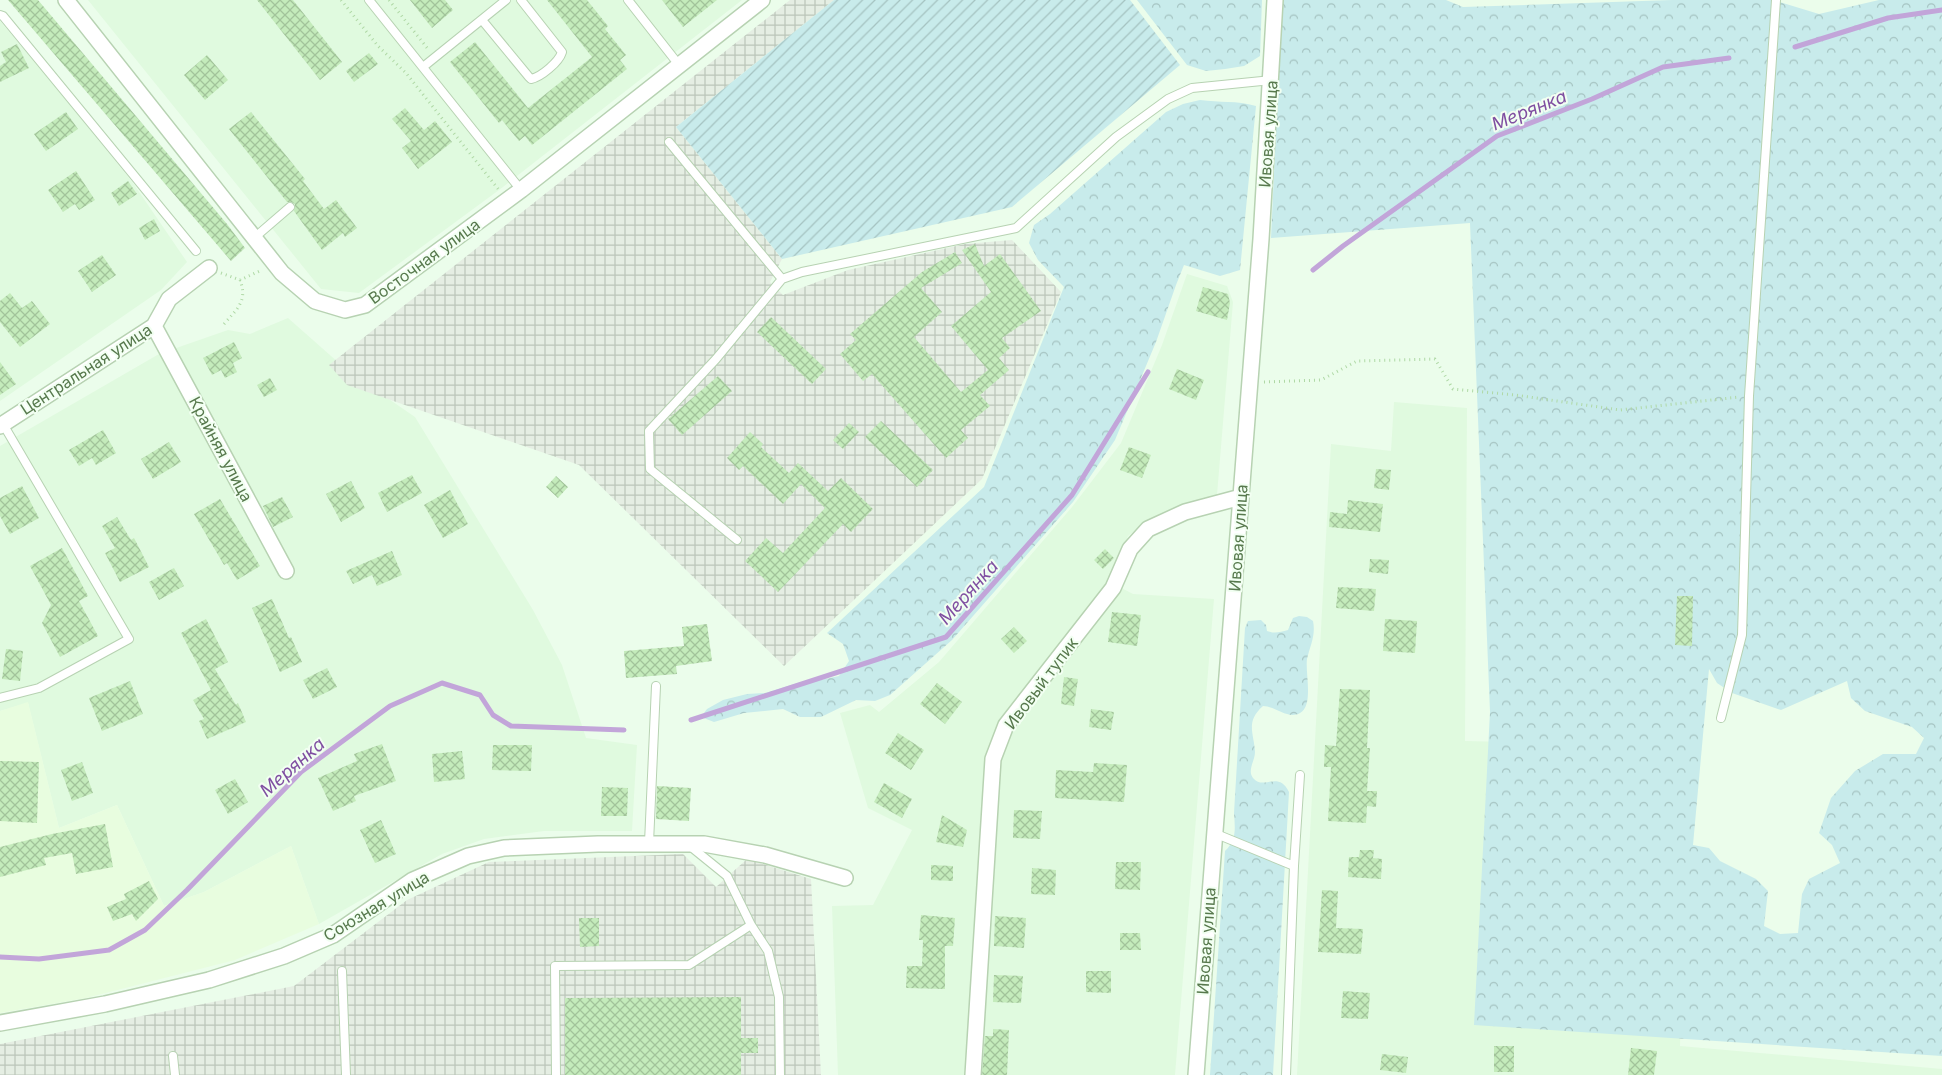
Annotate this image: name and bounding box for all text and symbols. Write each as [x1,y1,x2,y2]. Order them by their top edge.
street label: Ивовая улица [1254,80,1282,188]
water label: Мерянка [1488,85,1570,135]
street label: Восточная улица [364,214,484,308]
street label: Центральная улица [17,319,155,419]
street label: Крайняя улица [185,393,257,505]
street label: Ивовая улица [1224,484,1252,592]
water label: Мерянка [934,556,1002,628]
street label: Ивовый тупик [1000,633,1082,733]
water label: Мерянка [255,733,329,801]
street label: Союзная улица [319,867,433,945]
street label: Ивовая улица [1192,887,1220,995]

